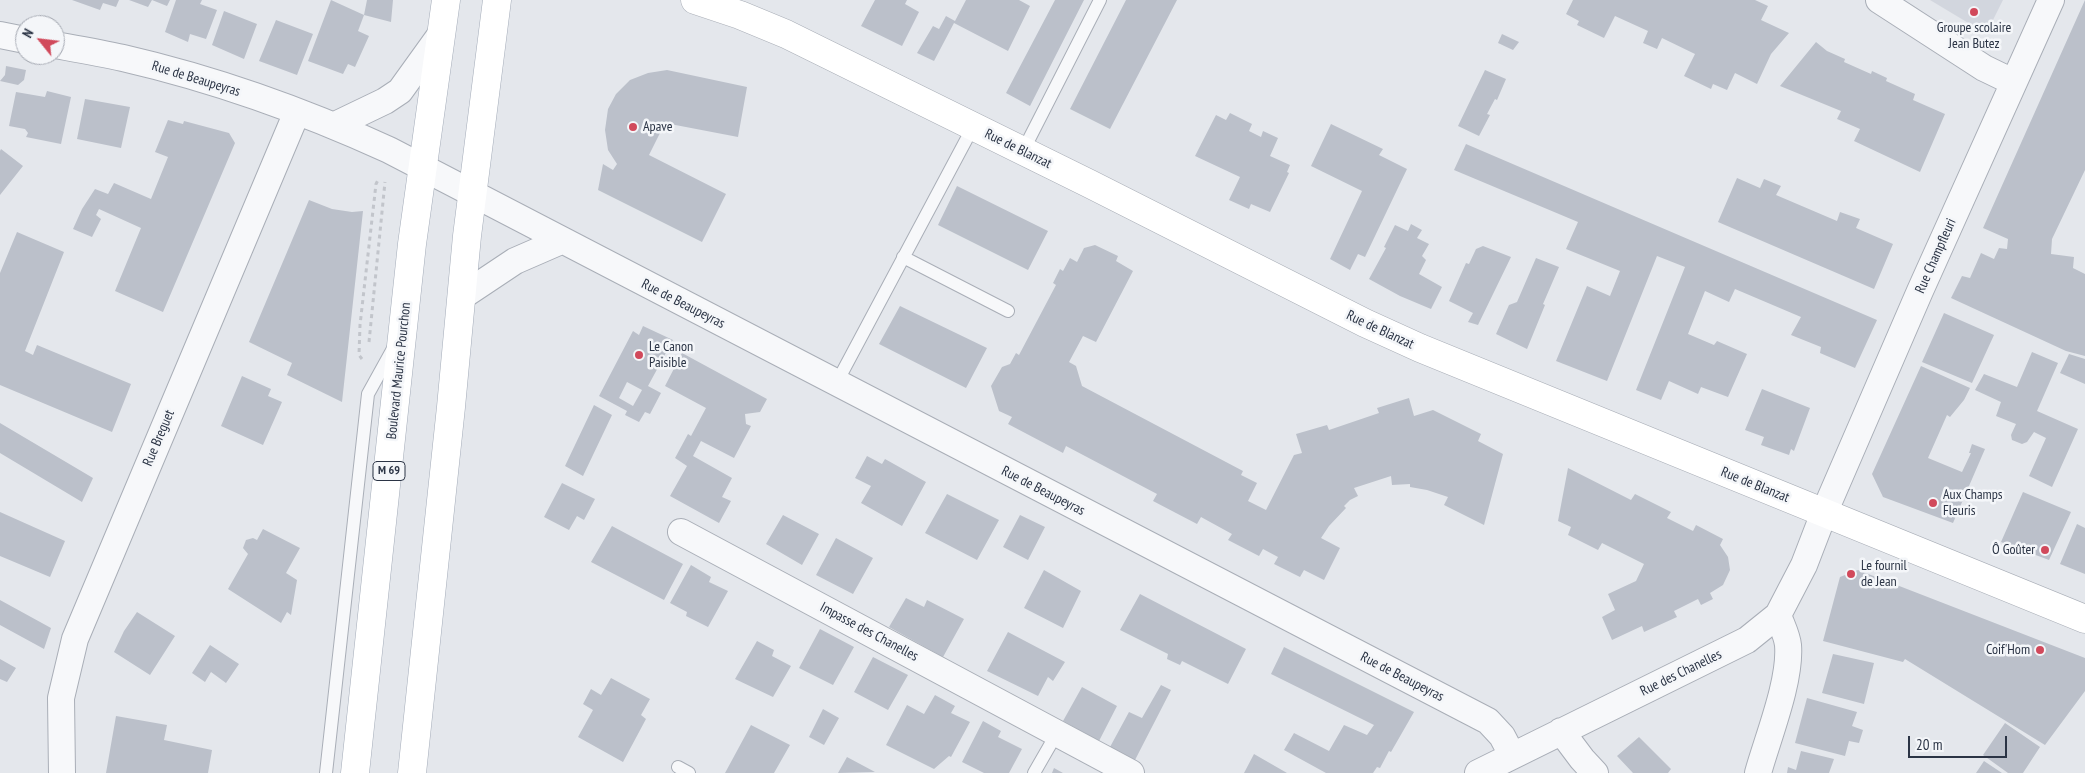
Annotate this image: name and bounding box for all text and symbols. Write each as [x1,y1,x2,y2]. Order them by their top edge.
marker: Groupe scolaire Jean Butez [1968,6,1980,18]
north arrow [15,15,65,65]
place label: Groupe scolaire Jean Butez [1937,20,2011,52]
text: N [18,26,37,41]
street label: Rue de Beaupeyras [150,58,242,100]
place label: Apave [643,119,673,135]
marker: Apave [627,121,639,133]
street label: Rue de Blanzat [982,126,1054,172]
street label: Rue Champfleuri [1912,216,1960,296]
street label: Rue de Beaupeyras [638,276,728,332]
street label: Boulevard Maurice Pourchon [383,302,415,440]
street label: Rue de Blanzat [1344,307,1416,353]
place label: Le Canon Paisible [649,339,693,372]
marker: Le Canon Paisible [633,349,645,361]
street label: Rue Breguet [140,407,178,469]
road number: M 69 [373,462,405,481]
street label: Rue de Beaupeyras [998,463,1088,519]
street label: Rue de Blanzat [1718,464,1792,506]
place label: Aux Champs Fleuris [1943,487,2003,520]
marker: Aux Champs Fleuris [1927,497,1939,509]
place label: Ô Goûter [1992,542,2035,558]
marker: Ô Goûter [2039,544,2051,556]
place label: Le fournil de Jean [1861,558,1907,590]
marker: Le fournil de Jean [1845,568,1857,580]
street label: Impasse des Chanelles [817,599,921,665]
place label: Coif'Hom [1986,642,2030,658]
marker: Coif'Hom [2034,644,2046,656]
street label: Rue des Chanelles [1638,646,1724,700]
street label: Rue de Beaupeyras [1357,649,1447,705]
scale bar [1910,726,2009,758]
text: 20 m [1916,735,1942,754]

